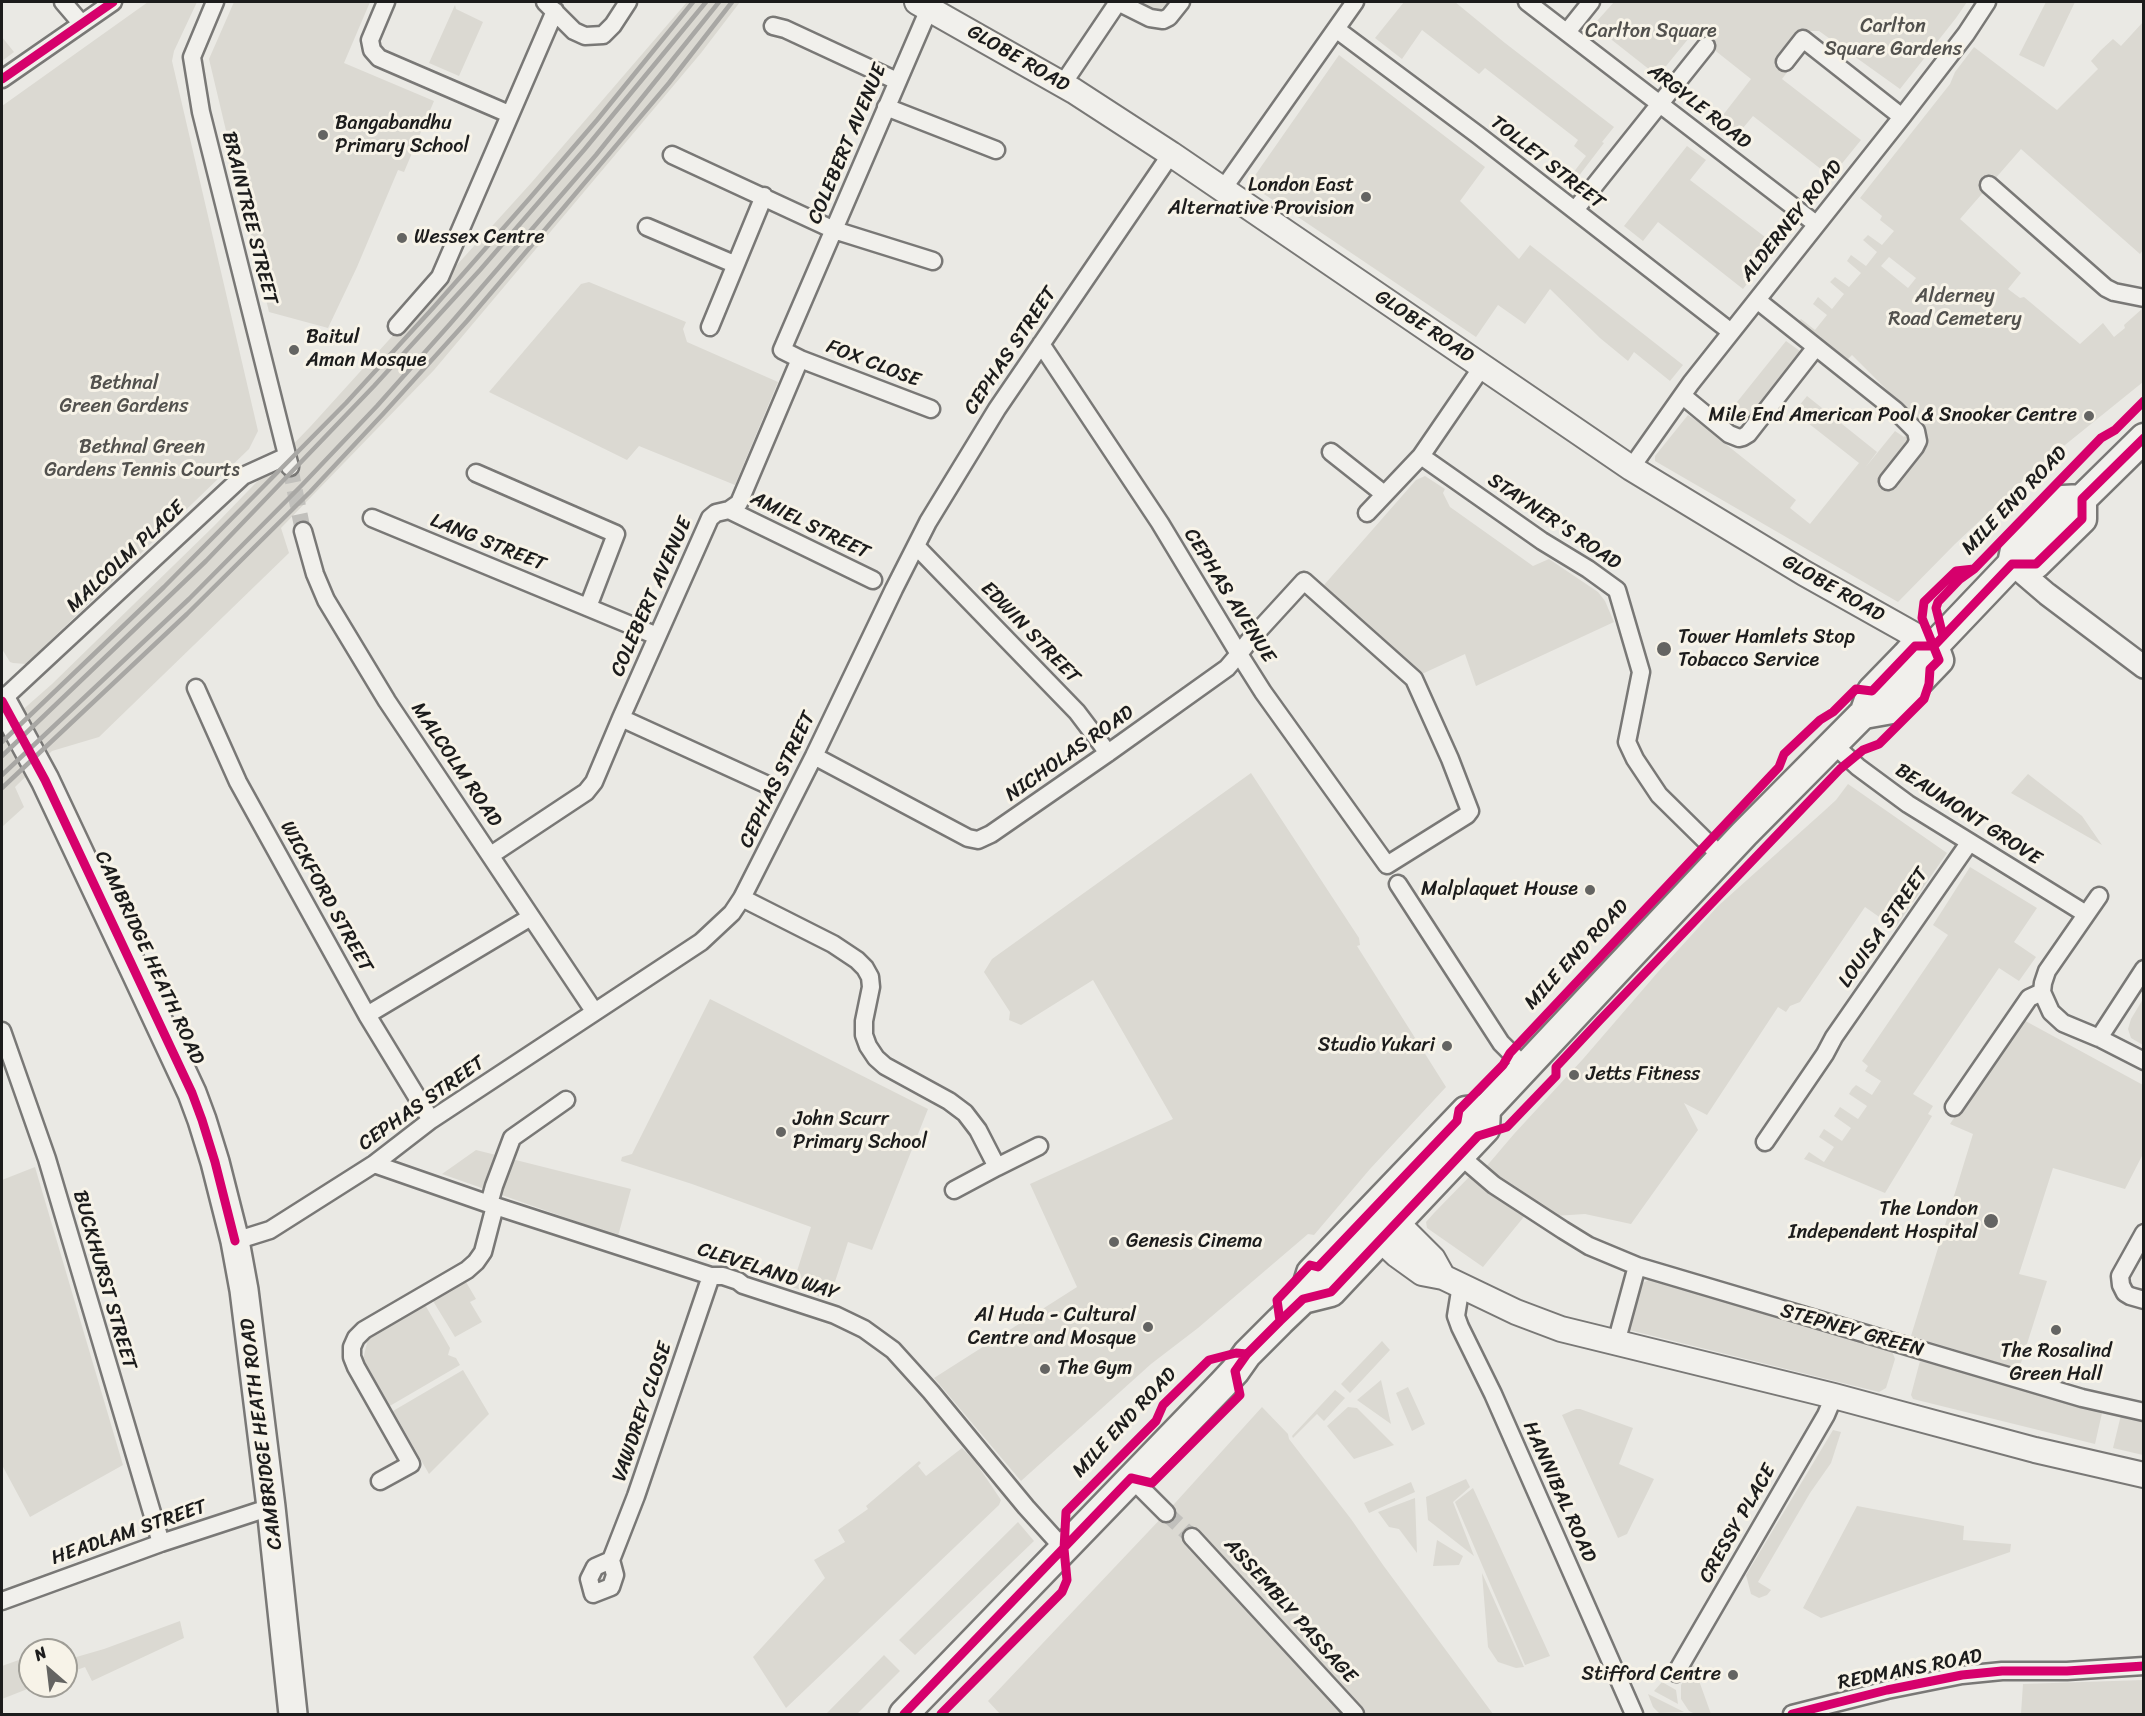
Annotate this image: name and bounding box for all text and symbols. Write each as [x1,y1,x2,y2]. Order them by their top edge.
park label: Carlton Square Gardens [1824,15,1962,62]
street label: GLOBE ROAD [963,20,1073,98]
park label: Carlton Square [1585,20,1717,44]
street label: ARGYLE ROAD [1643,59,1755,155]
street label: COLEBERT AVENUE [803,60,893,228]
street label: TOLLET STREET [1485,111,1609,215]
place label: Bangabandhu Primary School [335,112,469,159]
marker: Bangabandhu Primary School [316,128,330,142]
street label: BRAINTREE STREET [216,129,282,307]
street label: ALDERNEY ROAD [1736,156,1848,286]
place label: London East Alternative Provision [1168,174,1354,221]
marker: London East Alternative Provision [1359,190,1373,204]
place label: Wessex Centre [414,226,545,250]
marker: Wessex Centre [395,231,409,245]
street label: CEPHAS STREET [959,283,1063,419]
street label: GLOBE ROAD [1370,285,1478,369]
park label: Alderney Road Cemetery [1888,285,2022,332]
place label: Baitul Aman Mosque [306,326,426,373]
street label: FOX CLOSE [823,335,923,393]
marker: Baitul Aman Mosque [287,343,301,357]
park label: Bethnal Green Gardens [60,372,188,419]
place label: Mile End American Pool & Snooker Centre [1709,404,2077,428]
marker: Mile End American Pool & Snooker Centre [2082,409,2096,423]
park label: Bethnal Green Gardens Tennis Courts [44,436,240,483]
street label: MILE END ROAD [1957,442,2073,560]
street label: STAYNER'S ROAD [1483,469,1625,575]
street label: AMIEL STREET [747,487,873,565]
street label: MALCOLM PLACE [62,496,190,618]
street label: LANG STREET [427,509,549,577]
street label: COLEBERT AVENUE [606,514,698,680]
street label: CEPHAS AVENUE [1178,524,1280,668]
street label: GLOBE ROAD [1778,550,1888,628]
street label: EDWIN STREET [975,577,1085,689]
place label: Tower Hamlets Stop Tobacco Service [1678,626,1855,673]
marker: Tower Hamlets Stop Tobacco Service [1655,640,1673,658]
street label: MALCOLM ROAD [405,698,507,832]
street label: NICHOLAS ROAD [1001,701,1139,807]
street label: CEPHAS STREET [735,708,821,852]
street label: BEAUMONT GROVE [1890,759,2046,871]
street label: WICKFORD STREET [274,817,378,977]
street label: CAMBRIDGE HEATH ROAD [89,847,209,1069]
street label: LOUISA STREET [1834,863,1934,993]
place label: Malplaquet House [1421,878,1578,902]
marker: Malplaquet House [1583,883,1597,897]
street label: MILE END ROAD [1520,895,1634,1015]
place label: Studio Yukari [1318,1034,1435,1058]
marker: Studio Yukari [1440,1039,1454,1053]
street label: CEPHAS STREET [354,1052,490,1156]
place label: Jetts Fitness [1586,1063,1700,1087]
marker: Jetts Fitness [1567,1068,1581,1082]
place label: John Scurr Primary School [793,1108,927,1155]
marker: John Scurr Primary School [774,1125,788,1139]
street label: BUCKHURST STREET [67,1188,141,1372]
place label: The London Independent Hospital [1788,1198,1978,1245]
marker: The London Independent Hospital [1982,1212,2000,1230]
place label: Genesis Cinema [1126,1230,1262,1254]
marker: Genesis Cinema [1107,1235,1121,1249]
street label: CLEVELAND WAY [694,1238,842,1306]
street label: STEPNEY GREEN [1778,1299,1926,1363]
place label: Al Huda - Cultural Centre and Mosque [968,1304,1136,1351]
street label: CAMBRIDGE HEATH ROAD [236,1317,288,1551]
marker: Al Huda - Cultural Centre and Mosque [1141,1320,1155,1334]
marker: The Rosalind Green Hall [2049,1323,2063,1337]
street label: VAWDREY CLOSE [608,1339,678,1485]
place label: The Rosalind Green Hall [2000,1340,2112,1387]
place label: The Gym [1057,1357,1132,1381]
marker: The Gym [1038,1362,1052,1376]
street label: MILE END ROAD [1068,1363,1182,1483]
street label: HANNIBAL ROAD [1517,1418,1601,1566]
street label: CRESSY PLACE [1694,1460,1782,1588]
street label: HEADLAM STREET [48,1495,210,1571]
street label: ASSEMBLY PASSAGE [1219,1534,1361,1688]
north arrow [18,1638,78,1698]
text: N [29,1638,52,1669]
street label: REDMANS ROAD [1836,1644,1984,1696]
place label: Stifford Centre [1582,1663,1721,1687]
marker: Stifford Centre [1726,1668,1740,1682]

